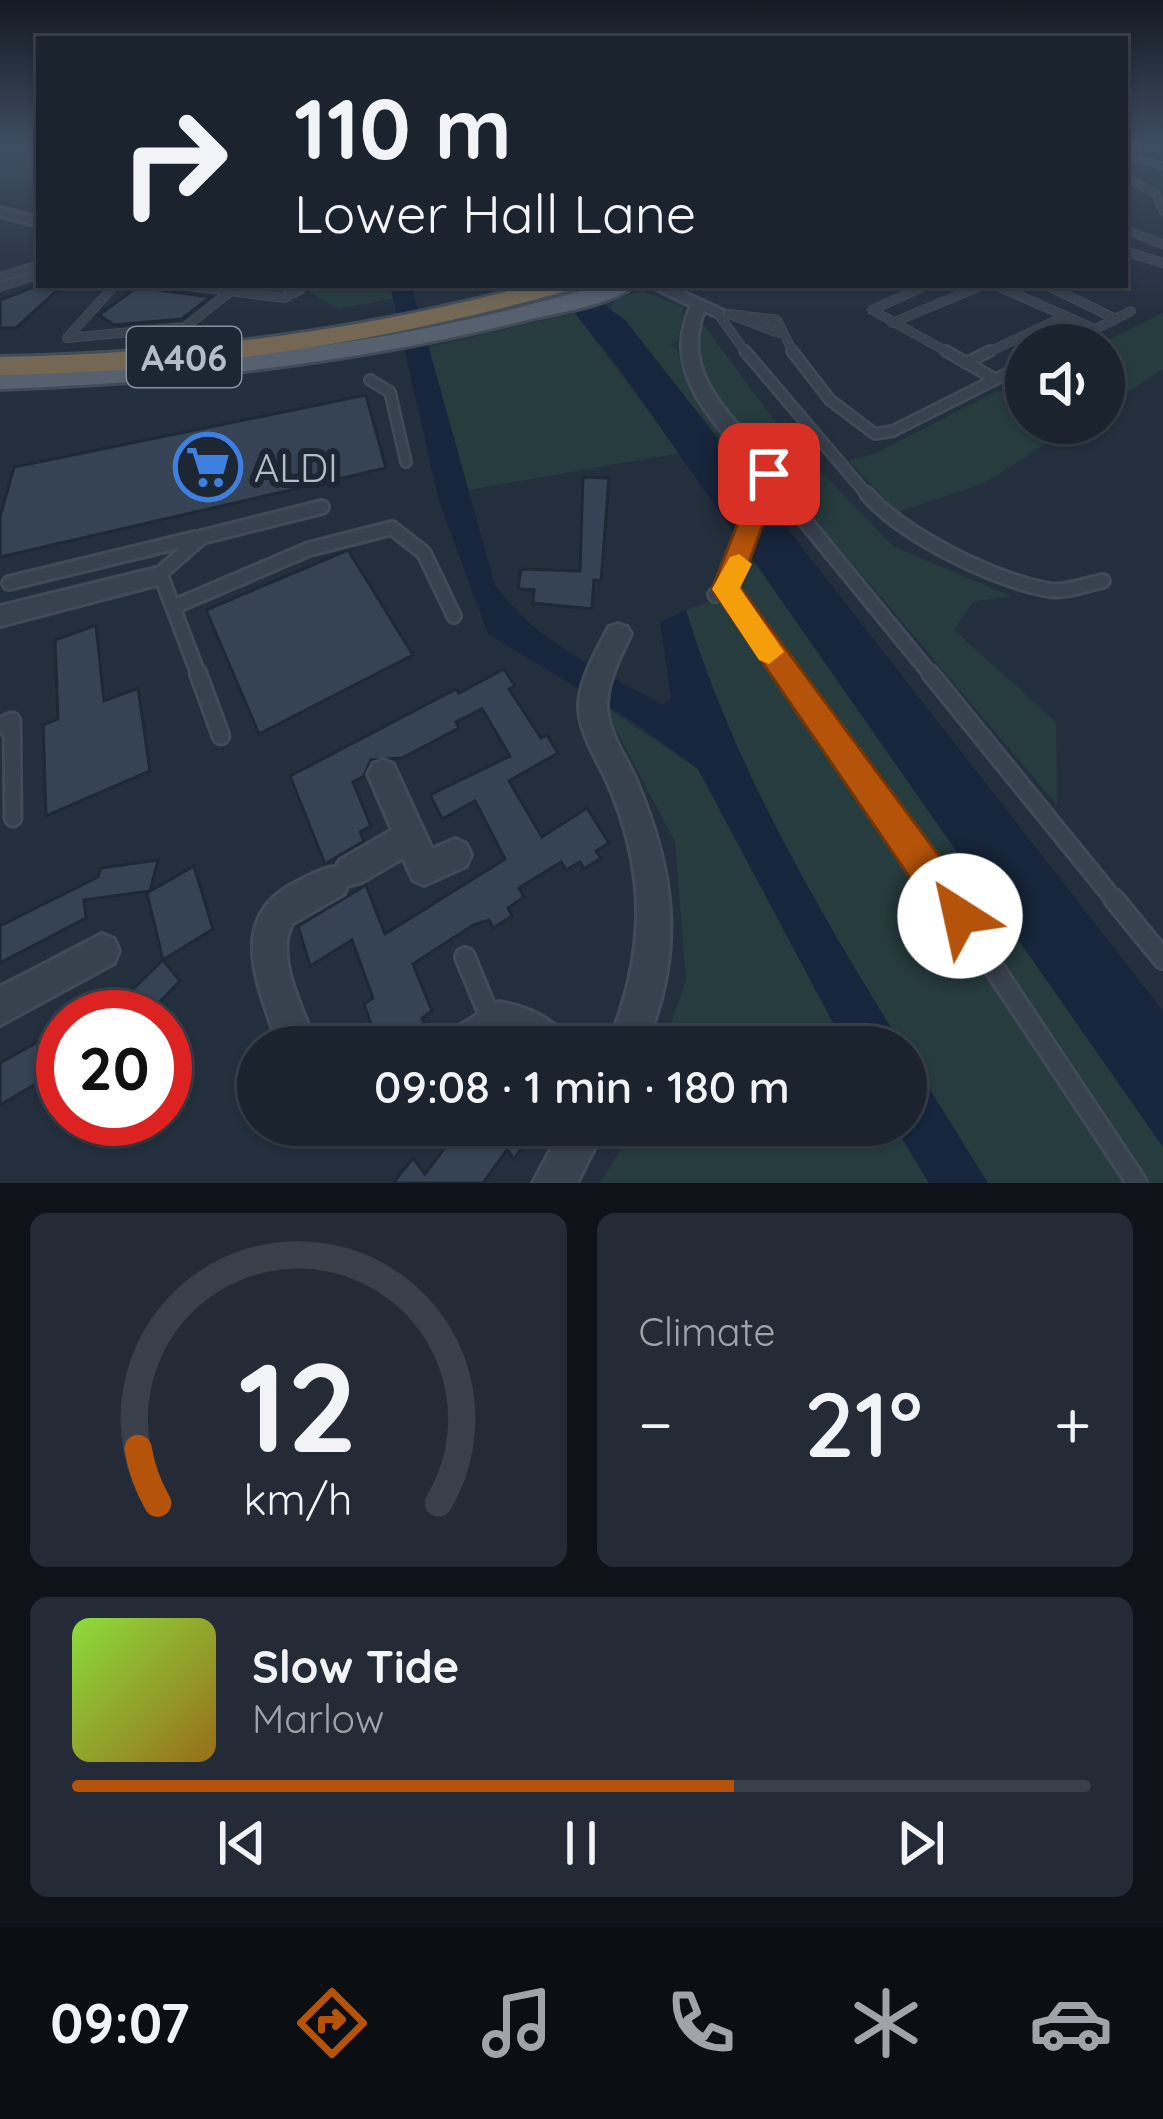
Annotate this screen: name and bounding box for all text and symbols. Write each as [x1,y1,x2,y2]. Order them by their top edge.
text: 110 m [294,75,512,180]
icon: right [96,84,252,240]
text: Lower Hall Lane [294,179,696,247]
map controls [1005,324,1125,444]
button: sound [1005,324,1125,444]
road number: A406 [127,327,241,387]
pin [718,423,820,525]
supermarket icon: ALDI [173,432,243,502]
icon: arrive [736,441,802,507]
place label: ALDI [254,443,338,492]
position arrow [897,853,1023,979]
speed limit sign: 20 [36,990,192,1146]
text: 09:08 · 1 min · 180 m [374,1058,790,1114]
text: Climate [639,1307,776,1356]
text: 12 [238,1327,358,1483]
text: 21° [804,1367,923,1480]
text: − [639,1382,673,1465]
text: + [1054,1382,1091,1465]
text: km/h [244,1472,353,1526]
text: Slow Tide [252,1638,459,1694]
text: Marlow [252,1694,384,1743]
icon: previous [209,1810,275,1876]
icon: pause [548,1810,614,1876]
icon: next [888,1810,954,1876]
icon: directions [290,1981,374,2065]
icon: music [475,1981,559,2065]
icon: phone [659,1981,743,2065]
icon: climate [844,1981,928,2065]
icon: car [1029,1981,1113,2065]
text: 09:07 [50,1989,190,2057]

